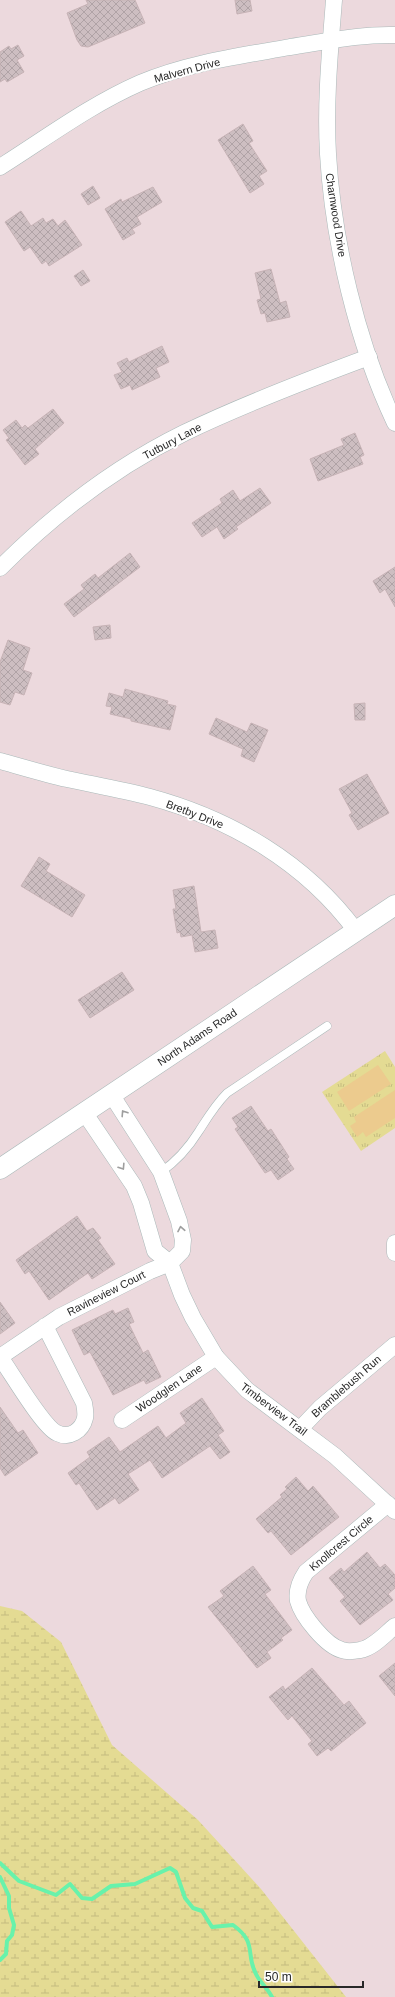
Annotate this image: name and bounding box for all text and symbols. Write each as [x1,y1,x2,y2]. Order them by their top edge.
street label: Malvern Drive [153,55,221,85]
street label: Charnwood Drive [323,172,349,258]
street label: Tutbury Lane [141,421,203,461]
street label: Bretby Drive [165,798,225,830]
street label: North Adams Road [155,1006,239,1068]
one-way arrow [121,1110,129,1117]
one-way arrow [117,1163,125,1170]
one-way arrow [177,1226,186,1232]
street label: Ravineview Court [65,1268,147,1318]
street label: Bramblebush Run [309,1353,383,1419]
street label: Woodglen Lane [134,1362,204,1414]
street label: Timberview Trail [239,1380,309,1438]
street label: Knollcrest Circle [307,1513,375,1573]
scale bar [259,1963,363,1989]
text: 50 m [265,1970,292,1984]

